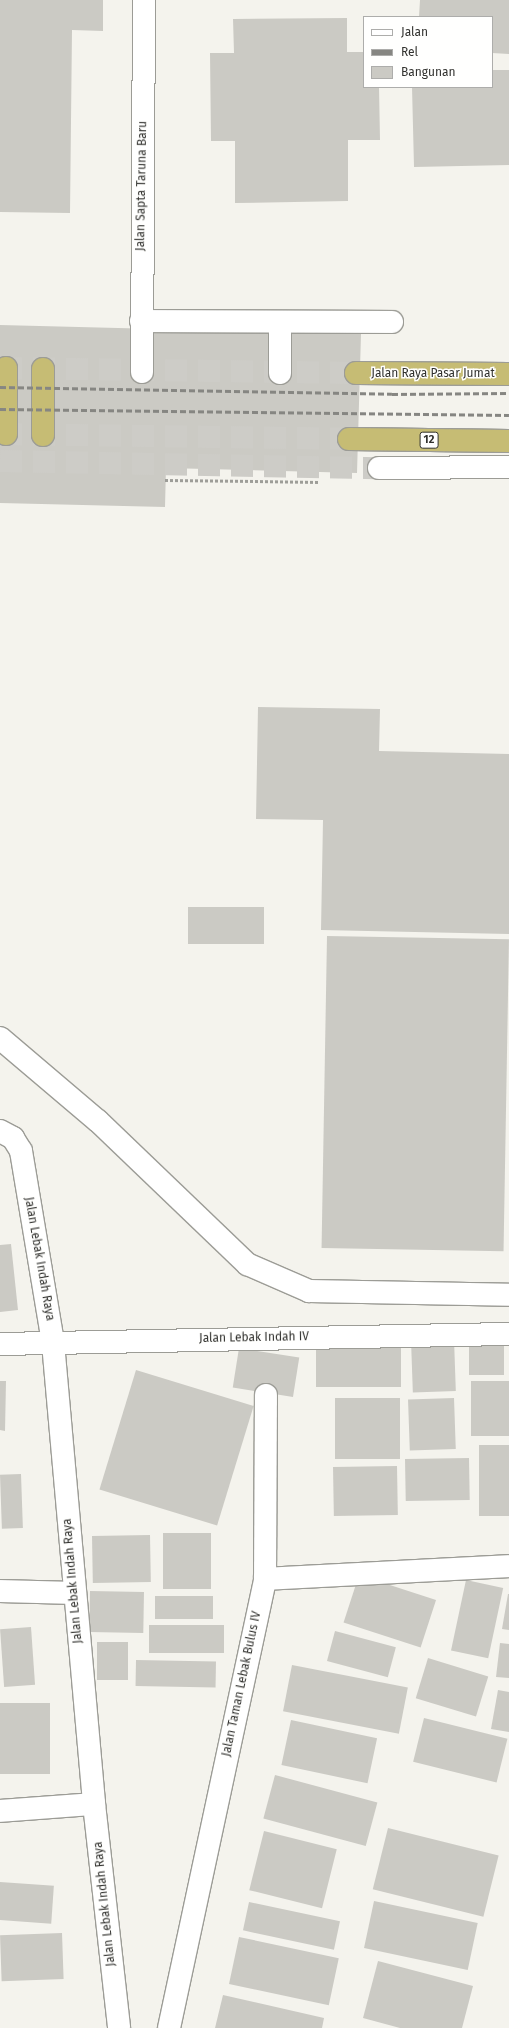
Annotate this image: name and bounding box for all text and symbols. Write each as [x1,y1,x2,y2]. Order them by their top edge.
legend [363,16,493,88]
text: Jalan [401,25,428,39]
text: Rel [401,45,418,59]
text: Bangunan [401,65,456,79]
street label: Jalan Sapta Taruna Baru [134,121,150,251]
street label: Jalan Raya Pasar Jumat [371,367,495,381]
road number: 12 [419,431,439,449]
street label: Jalan Lebak Indah Raya [21,1196,57,1322]
street label: Jalan Lebak Indah IV [199,1330,309,1346]
street label: Jalan Lebak Indah Raya [60,1518,86,1644]
street label: Jalan Taman Lebak Bulus IV [220,1610,264,1758]
street label: Jalan Lebak Indah Raya [91,1841,119,1967]

